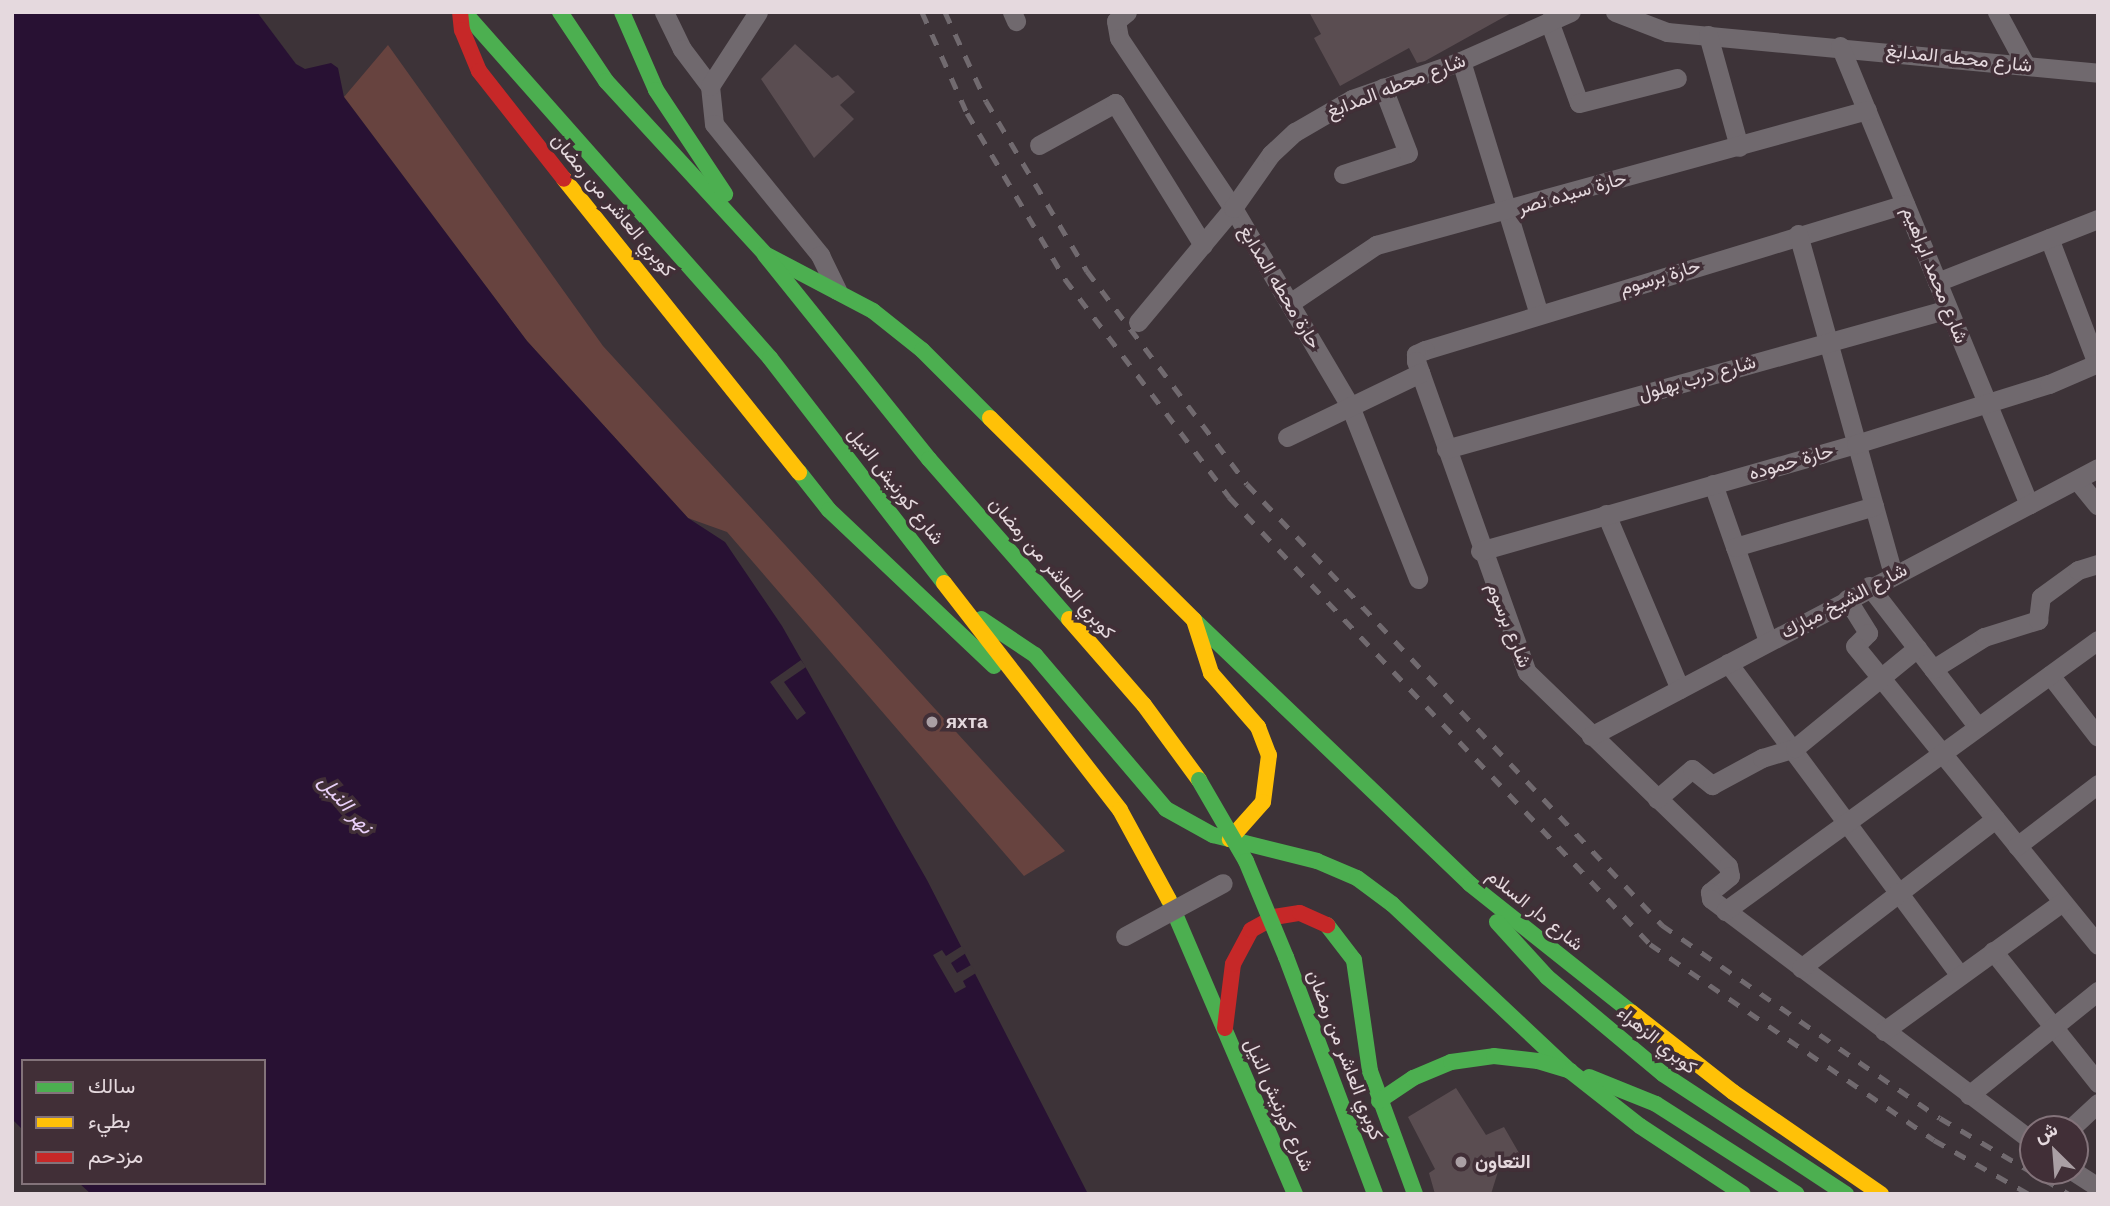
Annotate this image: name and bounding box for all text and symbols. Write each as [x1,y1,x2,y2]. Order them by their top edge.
street label: شارع محطه المدابغ [1885,39,2033,77]
street label: شارع محطه المدابغ [1323,49,1469,123]
street label: كوبري العاشر من رمضان [546,129,680,281]
street label: حارة سيده نصر [1515,167,1629,219]
street label: شارع محمد ابراهيم [1897,203,1973,347]
street label: حارة محطه المدابغ [1234,221,1326,353]
street label: حارة برسوم [1617,254,1703,300]
street label: شارع درب بهلول [1636,350,1758,406]
street label: شارع كورنيش النيل [843,423,949,549]
street label: حارة حموده [1746,439,1836,485]
street label: كوبري العاشر من رمضان [984,492,1120,644]
street label: شارع الشيخ مبارك [1777,558,1911,644]
street label: شارع برسوم [1482,579,1536,671]
place label: яхта [946,711,988,733]
marker: яхта [924,714,940,730]
water label: نهر النيل [313,769,379,839]
street label: شارع دار السلام [1482,864,1588,956]
street label: كوبري العاشر من رمضان [1302,967,1388,1143]
street label: كوبري الزهراء [1613,1001,1701,1079]
street label: شارع كورنيش النيل [1239,1035,1319,1175]
legend [21,1059,266,1185]
text: سالك [88,1074,135,1097]
text: بطيء [88,1109,131,1132]
north arrow [2019,1115,2089,1185]
text: ش [2031,1118,2061,1147]
text: مزدحم [88,1144,143,1167]
place label: التعاون [1475,1151,1531,1173]
marker: التعاون [1453,1154,1469,1170]

